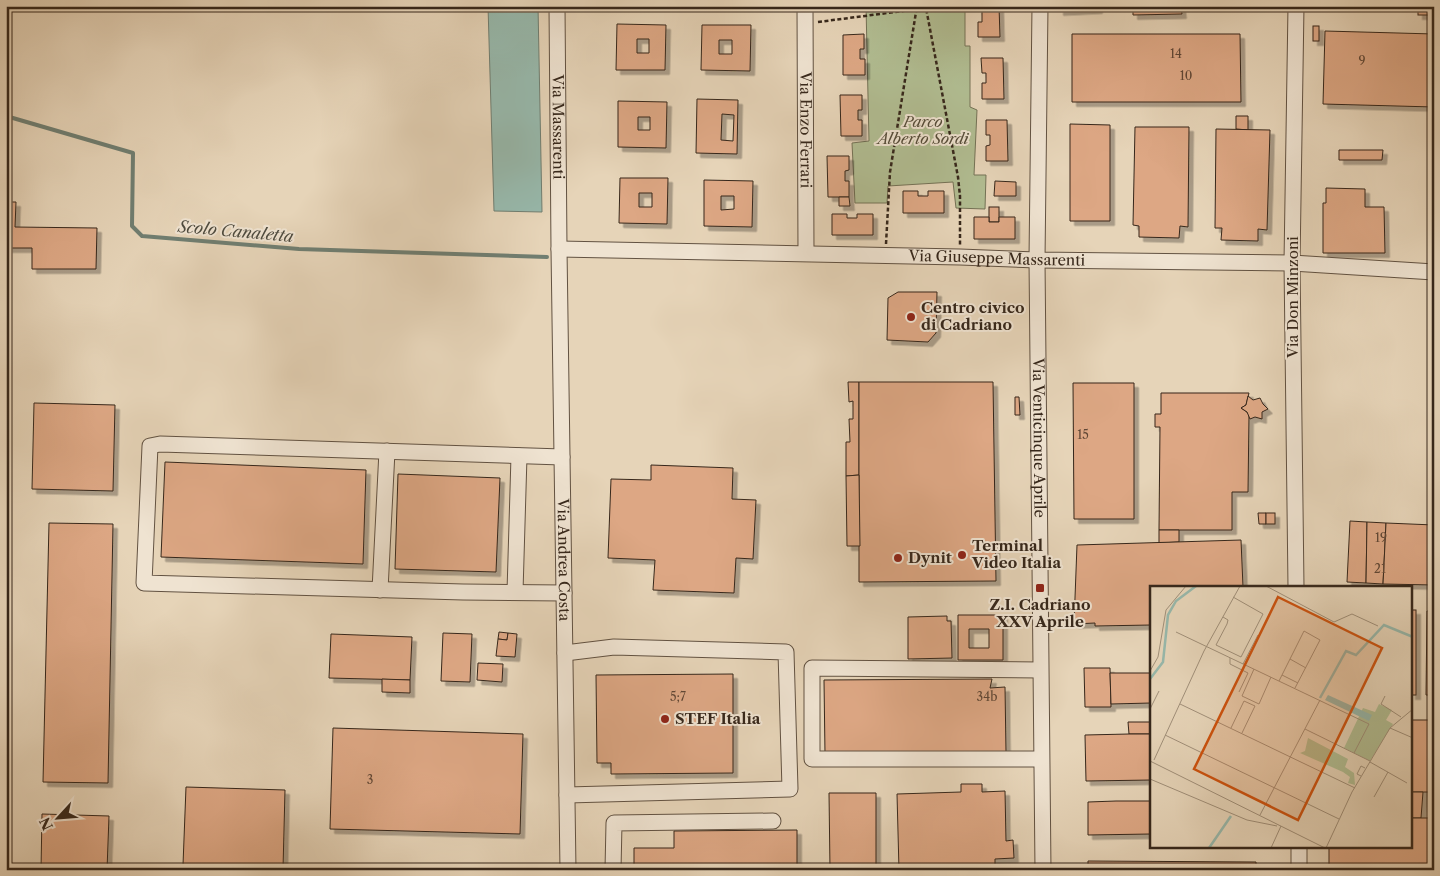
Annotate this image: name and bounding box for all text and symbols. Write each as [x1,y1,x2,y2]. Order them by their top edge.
house number: 14 [1170,46,1182,61]
house number: 9 [1358,53,1366,68]
house number: 10 [1180,68,1192,83]
street label: Via Enzo Ferrari [796,71,816,189]
street label: Via Massarenti [549,73,568,180]
park label: Parco Alberto Sordi [875,112,970,148]
water label: Scolo Canaletta [177,216,295,246]
street label: Via Don Minzoni [1283,236,1302,359]
street label: Via Giuseppe Massarenti [907,246,1086,270]
place label: Centro civico di Cadriano [921,298,1025,334]
marker: Centro civico di Cadriano [905,311,917,323]
street label: Via Venticinque Aprile [1029,357,1050,518]
house number: 15 [1077,427,1089,442]
street label: Via Andrea Costa [554,497,574,622]
house number: 19 [1375,530,1387,545]
place label: Terminal Video Italia [971,536,1061,572]
place label: Dynit [908,548,952,567]
marker: Terminal Video Italia [956,549,968,561]
marker: Dynit [892,552,904,564]
house number: 21 [1374,561,1386,576]
marker: Z.I. Cadriano XXV Aprile [1034,582,1046,594]
inset map [1150,586,1412,848]
place label: Z.I. Cadriano XXV Aprile [989,595,1091,631]
house number: 5;7 [670,689,686,704]
house number: 34b [977,689,997,704]
place label: STEF Italia [675,709,761,728]
marker: STEF Italia [659,713,671,725]
house number: 3 [367,772,373,787]
north arrow [32,794,82,844]
text: N [36,814,57,833]

